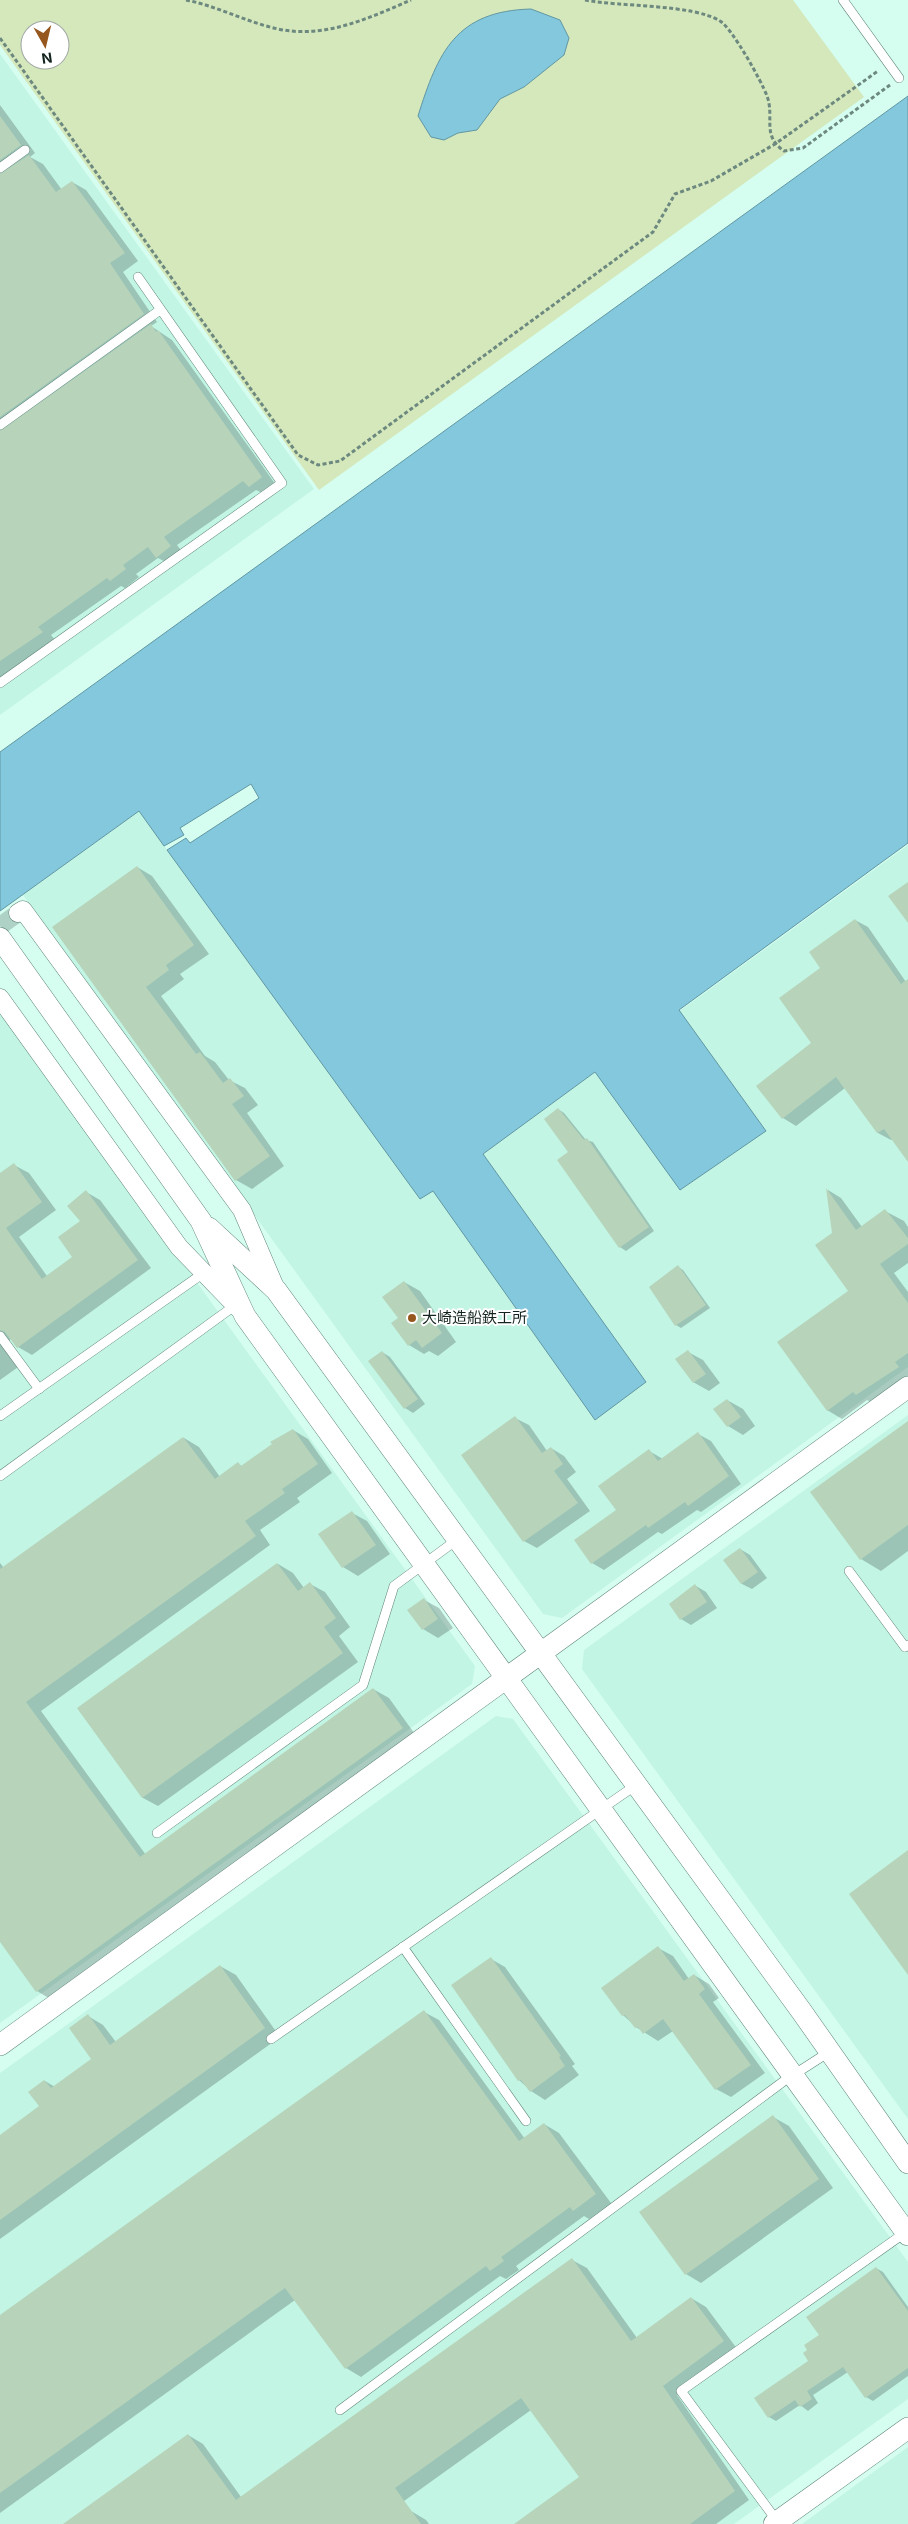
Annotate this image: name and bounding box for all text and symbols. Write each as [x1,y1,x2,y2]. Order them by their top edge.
north arrow [20,20,70,70]
text: N [40,49,53,68]
place label: 大崎造船鉄工所 [422,1308,527,1327]
marker: 大崎造船鉄工所 [406,1312,418,1324]

